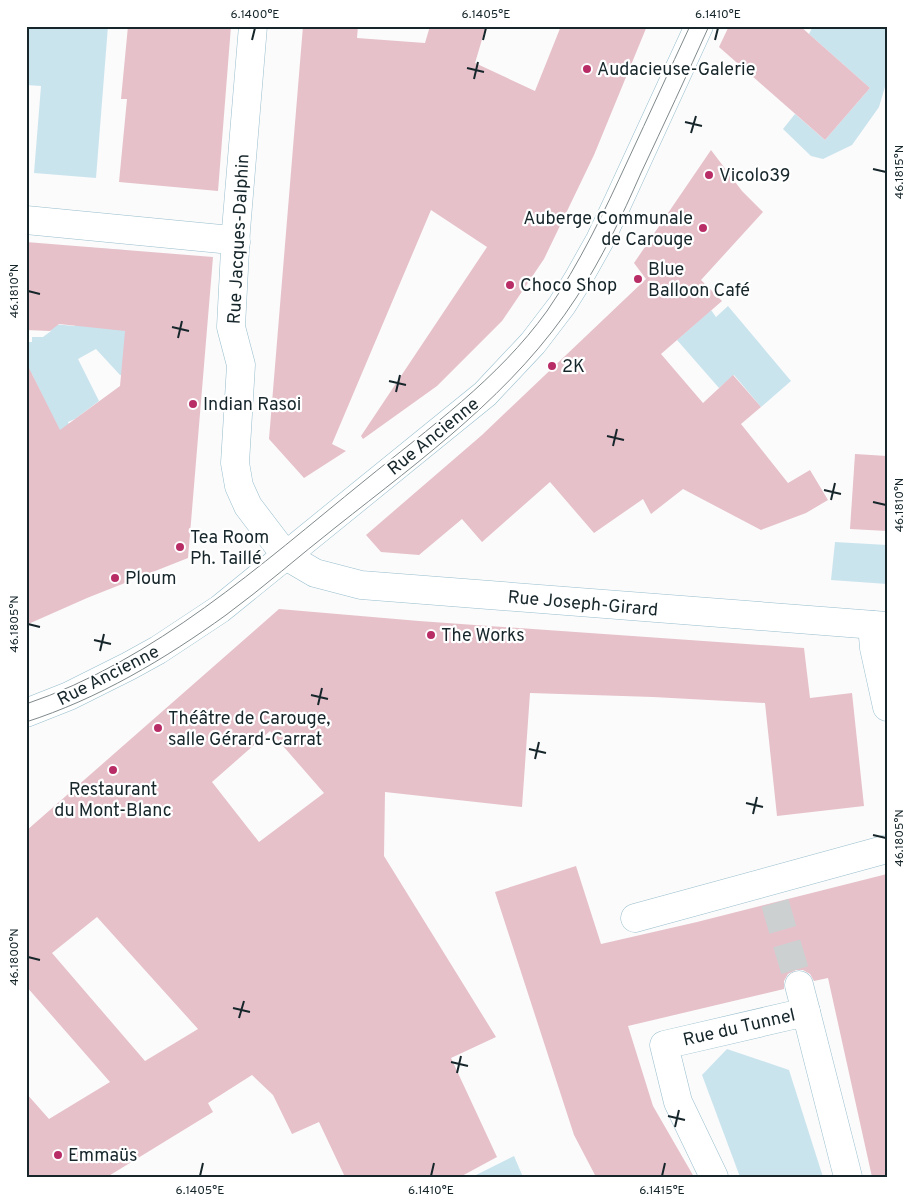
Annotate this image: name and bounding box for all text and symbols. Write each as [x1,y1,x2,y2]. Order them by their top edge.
text: 6.1400°E [231,7,279,23]
text: 6.1405°E [462,7,510,23]
text: 6.1410°E [695,7,741,23]
place label: Audacieuse-Galerie [597,59,755,82]
marker: Audacieuse-Galerie [581,63,593,75]
text: 46.1815°N [892,145,908,199]
street label: Rue Jacques-Dalphin [224,153,255,325]
place label: Vicolo39 [719,165,790,188]
marker: Vicolo39 [703,169,715,181]
place label: Auberge Communale de Carouge [523,208,693,252]
marker: Auberge Communale de Carouge [697,222,709,234]
place label: Blue Balloon Café [648,259,750,303]
text: 46.1810°N [7,264,23,318]
marker: Blue Balloon Café [632,273,644,285]
place label: Choco Shop [520,275,617,298]
marker: Choco Shop [504,279,516,291]
place label: 2K [562,356,585,379]
marker: 2K [546,360,558,372]
street label: Rue Ancienne [383,393,484,481]
place label: Indian Rasoi [203,394,301,417]
marker: Indian Rasoi [187,398,199,410]
text: 46.1810°N [892,478,908,532]
place label: Tea Room Ph. Taillé [190,527,269,571]
marker: Tea Room Ph. Taillé [174,541,186,553]
place label: Ploum [125,568,177,591]
marker: Ploum [109,572,121,584]
street label: Rue Joseph-Girard [507,586,659,623]
text: 46.1805°N [7,595,23,653]
place label: The Works [441,625,525,648]
marker: The Works [425,629,437,641]
street label: Rue Ancienne [54,641,164,712]
place label: Théâtre de Carouge, salle Gérard-Carrat [168,708,330,752]
marker: Théâtre de Carouge, salle Gérard-Carrat [152,722,164,734]
marker: Restaurant du Mont-Blanc [107,764,119,776]
place label: Restaurant du Mont-Blanc [54,779,172,823]
text: 46.1805°N [892,809,908,867]
text: 46.1800°N [7,928,23,986]
street label: Rue du Tunnel [681,1004,798,1053]
place label: Emmaüs [68,1145,138,1168]
marker: Emmaüs [52,1149,64,1161]
text: 6.1405°E [176,1183,224,1199]
text: 6.1410°E [408,1183,454,1199]
text: 6.1415°E [639,1183,685,1199]

